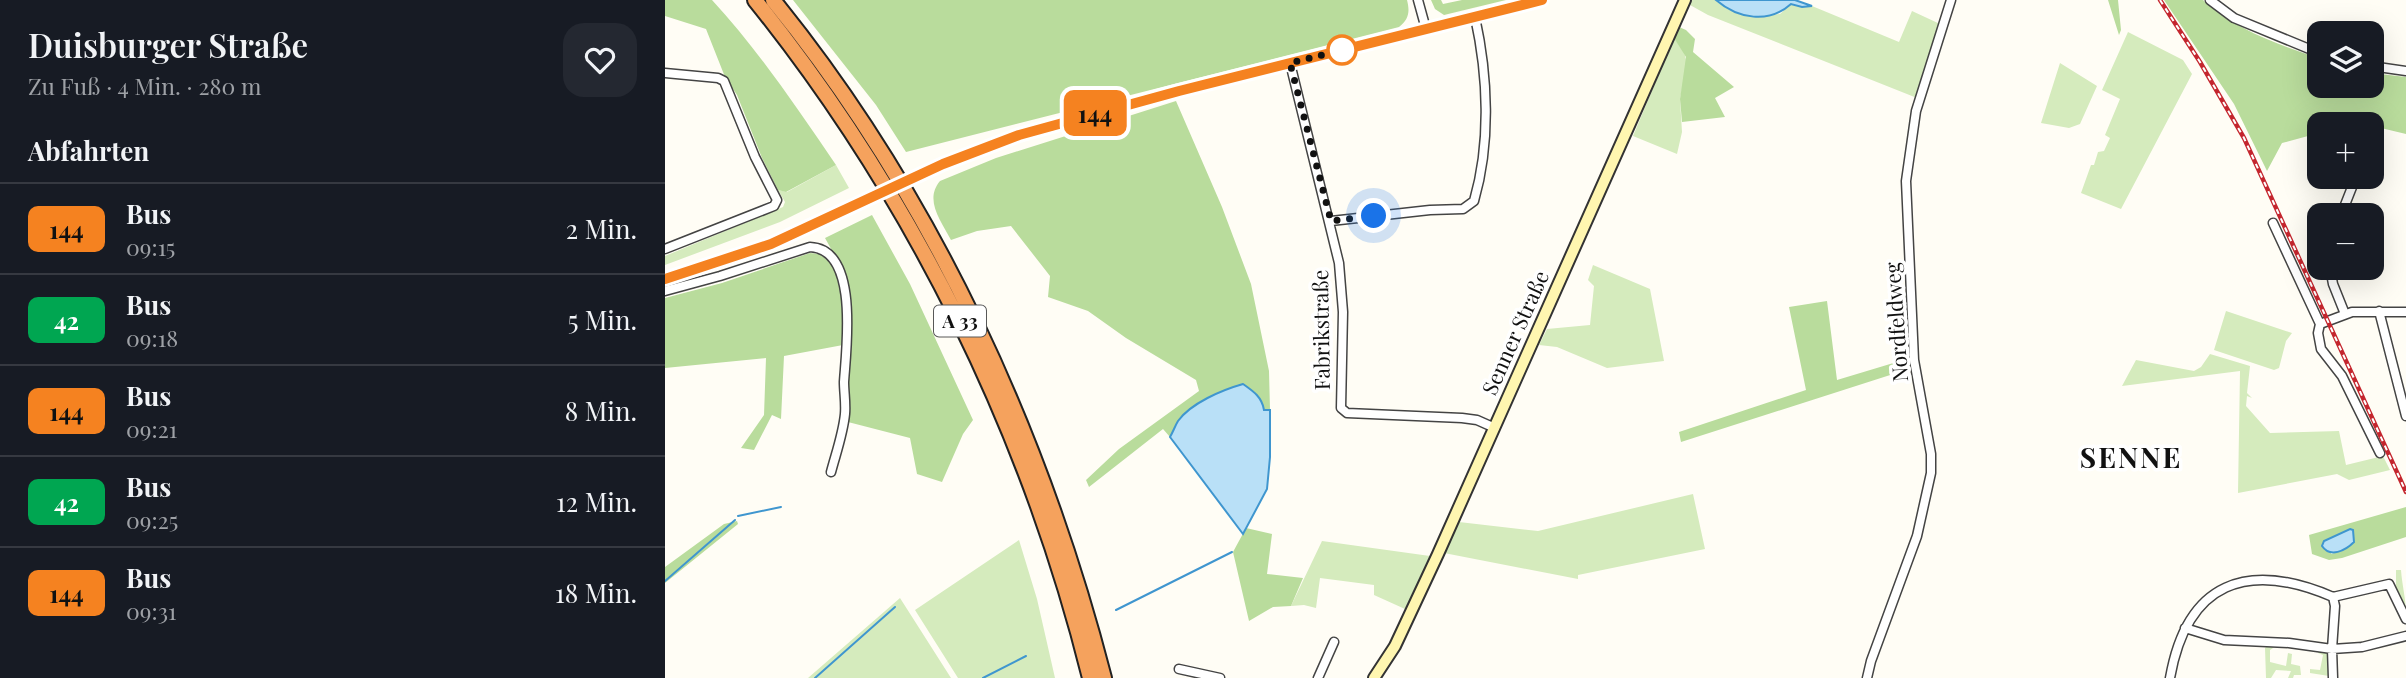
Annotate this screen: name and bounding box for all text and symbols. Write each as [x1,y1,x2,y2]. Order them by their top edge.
map controls [2307,21,2384,280]
button: layers [2307,21,2384,98]
text: Duisburger Straße [28,22,308,66]
button: heart [563,23,637,97]
unlabelled marker [1327,35,1357,65]
text: Zu Fuß · 4 Min. · 280 m [28,70,261,101]
line badge: 144 [1055,90,1135,136]
text: 144 [1078,97,1112,129]
button: + [2307,112,2384,189]
text: Abfahrten [28,133,149,168]
text: Bus [126,196,171,231]
your location [1356,198,1391,233]
button: − [2307,203,2384,280]
text: 2 Min. [566,211,637,246]
text: 144 [49,213,84,245]
text: 09:15 [126,231,175,262]
street label: Nordfeldweg [1877,261,1913,383]
street label: Senner Straße [1474,266,1554,399]
street label: Fabrikstraße [1305,270,1335,391]
text: Bus [126,287,171,322]
text: 5 Min. [568,302,637,337]
text: 42 [54,304,79,336]
road number: A 33 [934,306,986,336]
text: 09:18 [126,322,178,353]
text: Bus [126,378,171,413]
text: 8 Min. [565,393,637,428]
text: 144 [49,395,84,427]
text: 09:21 [126,413,177,444]
district label: SENNE [2080,438,2182,475]
text: Bus [126,469,171,504]
text: 12 Min. [556,484,637,519]
text: 42 [54,486,79,518]
text: 09:25 [126,504,178,535]
text: Bus [126,560,171,595]
text: 18 Min. [555,575,637,610]
text: 144 [49,577,84,609]
text: 09:31 [126,595,177,626]

